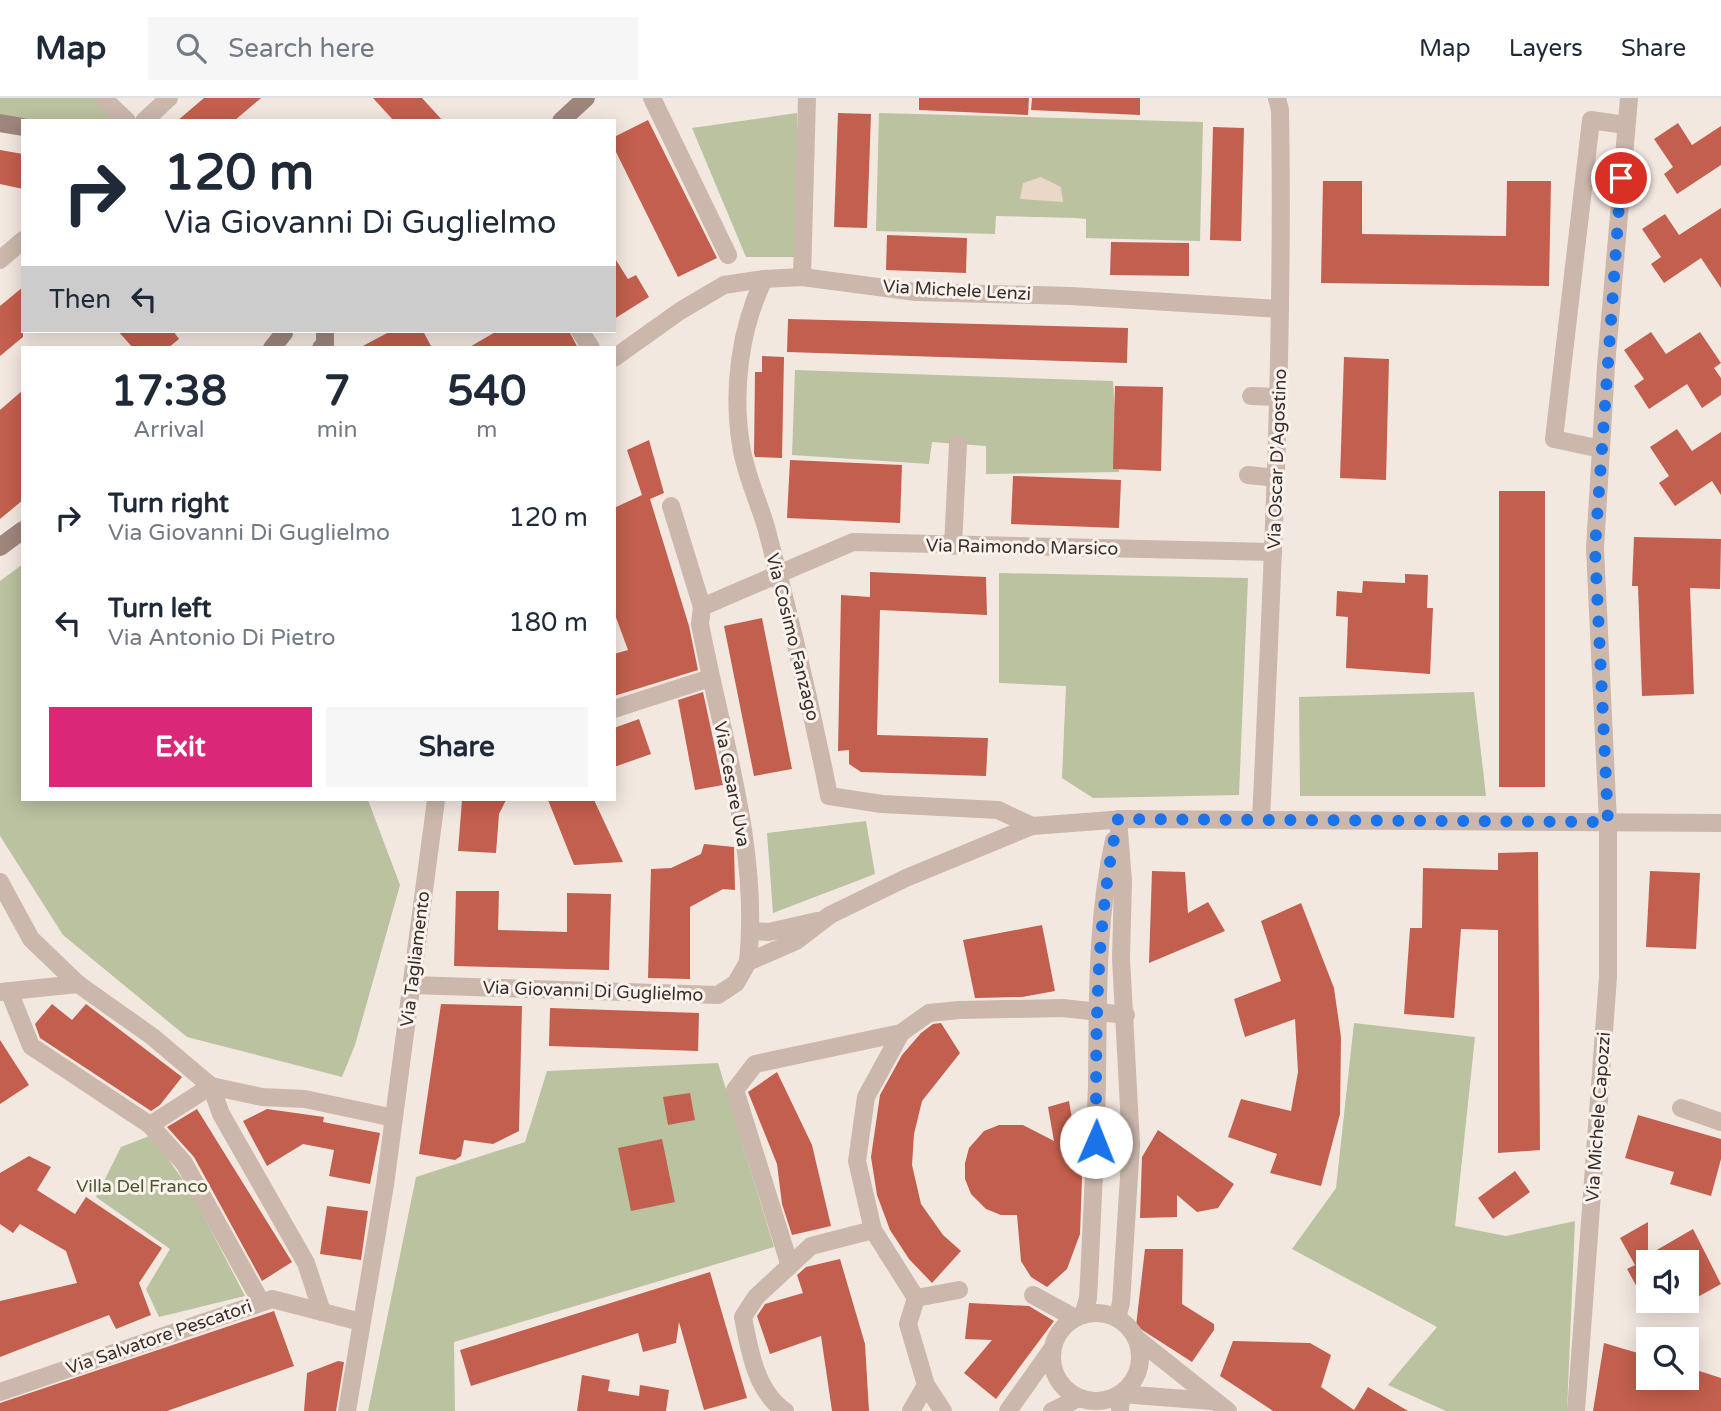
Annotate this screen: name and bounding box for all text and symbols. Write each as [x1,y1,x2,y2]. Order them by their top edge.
search box [148,17,638,80]
text: Map [35,29,106,68]
icon: search [172,29,210,67]
text: Search here [228,33,374,64]
text: Map [1419,34,1471,63]
text: Layers [1509,34,1583,63]
text: Share [1621,34,1686,63]
text: 120 m [164,144,314,203]
icon: right [49,147,140,238]
pin [1591,148,1651,208]
icon: arrive [1602,159,1640,197]
text: Via Giovanni Di Guglielmo [164,204,556,242]
street label: Via Michele Lenzi [882,275,1032,305]
icon: left [125,280,163,318]
text: Then [49,284,111,315]
text: 17:38 [111,366,227,417]
text: 7 [324,366,350,417]
text: 540 [447,366,526,417]
street label: Via Oscar D'Agostino [1263,368,1291,550]
text: Arrival [133,416,204,444]
text: min [317,416,358,444]
text: m [476,416,497,444]
text: Turn right [108,488,229,519]
icon: right [49,499,87,537]
text: 120 m [508,502,588,533]
text: Via Giovanni Di Guglielmo [108,519,390,547]
street label: Via Raimondo Marsico [926,534,1118,560]
street label: Via Cosimo Fanzago [762,551,824,723]
text: Turn left [108,593,211,624]
icon: left [49,604,87,642]
text: 180 m [508,607,588,638]
text: Via Antonio Di Pietro [108,624,335,652]
button: Exit [49,707,312,787]
button: Share [326,707,588,787]
street label: Via Cesare Uva [709,719,755,849]
street label: Via Tagliamento [396,890,434,1028]
street label: Via Giovanni Di Guglielmo [482,976,704,1006]
street label: Via Michele Capozzi [1581,1031,1615,1203]
position arrow [1059,1105,1133,1179]
park label: Villa Del Franco [76,1175,208,1197]
map controls [1636,1250,1699,1390]
button: sound [1636,1250,1699,1313]
street label: Via Salvatore Pescatori [63,1295,255,1379]
button: search [1636,1327,1699,1390]

